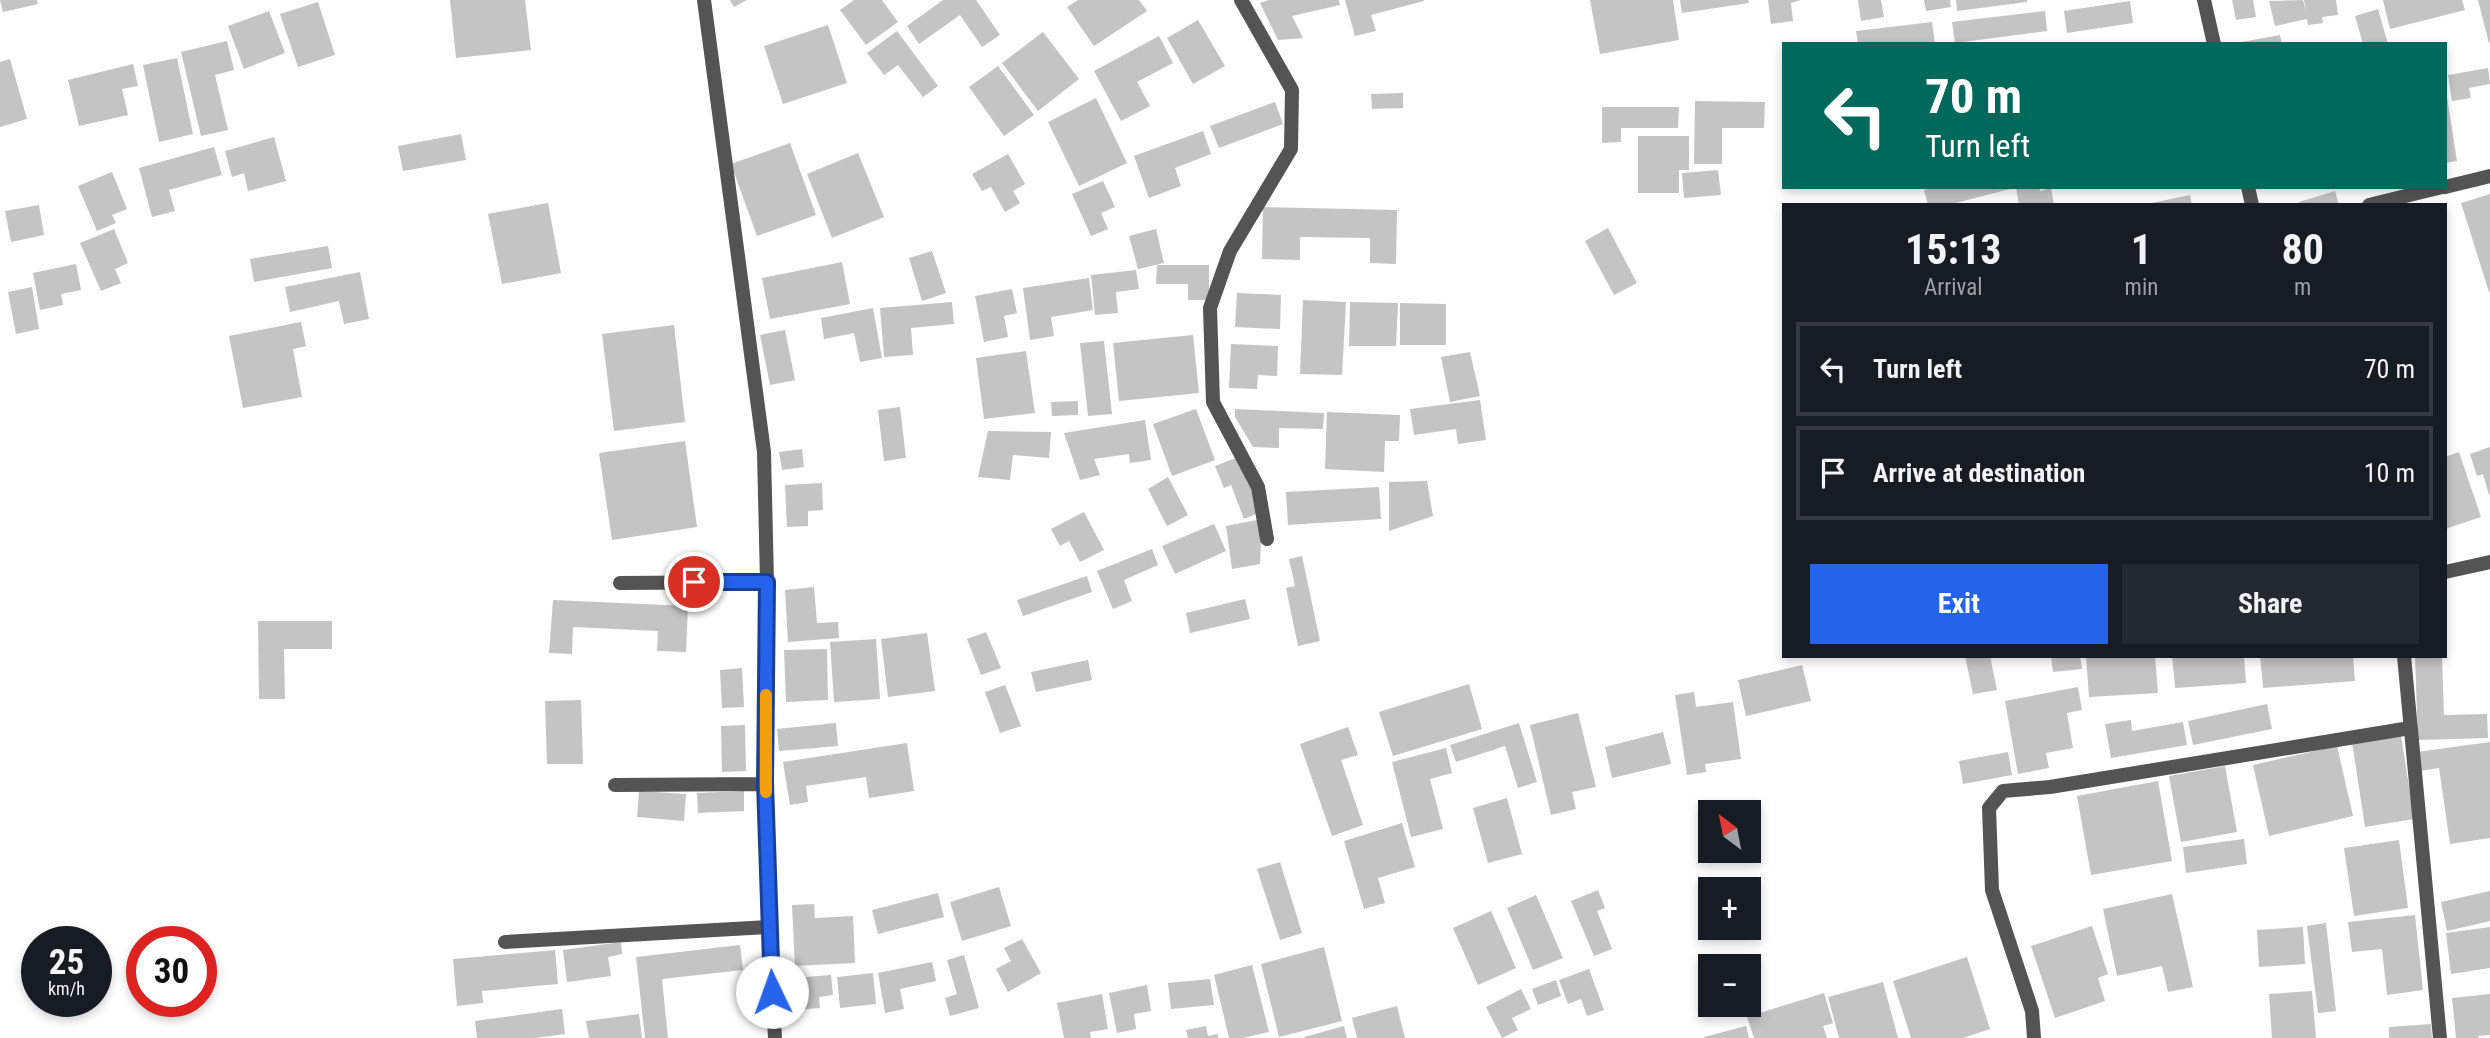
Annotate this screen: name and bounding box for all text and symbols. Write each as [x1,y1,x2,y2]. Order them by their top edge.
text: 70 m [1925,68,2022,125]
icon: left [1810,70,1901,161]
text: Turn left [1925,127,2030,165]
text: 15:13 [1905,225,2001,274]
text: 1 [2131,225,2152,274]
text: 80 [2281,225,2324,274]
text: Arrival [1924,274,1983,301]
text: min [2125,274,2158,301]
text: m [2294,274,2311,301]
icon: left [1814,350,1852,388]
text: Turn left [1873,354,1962,384]
text: 70 m [2364,354,2415,384]
icon: arrive [1814,454,1852,492]
text: Arrive at destination [1873,458,2085,488]
text: 10 m [2364,458,2415,488]
pin [664,552,724,612]
icon: arrive [675,563,713,601]
button: Exit [1810,564,2108,644]
button: Share [2122,564,2419,644]
north arrow [1698,800,1760,863]
map controls [1698,800,1761,1017]
button: + [1698,877,1761,940]
speed limit sign: 30 [126,926,217,1017]
text: 25 [49,942,84,983]
button: − [1698,954,1761,1017]
position arrow [735,955,809,1029]
text: km/h [48,978,85,999]

